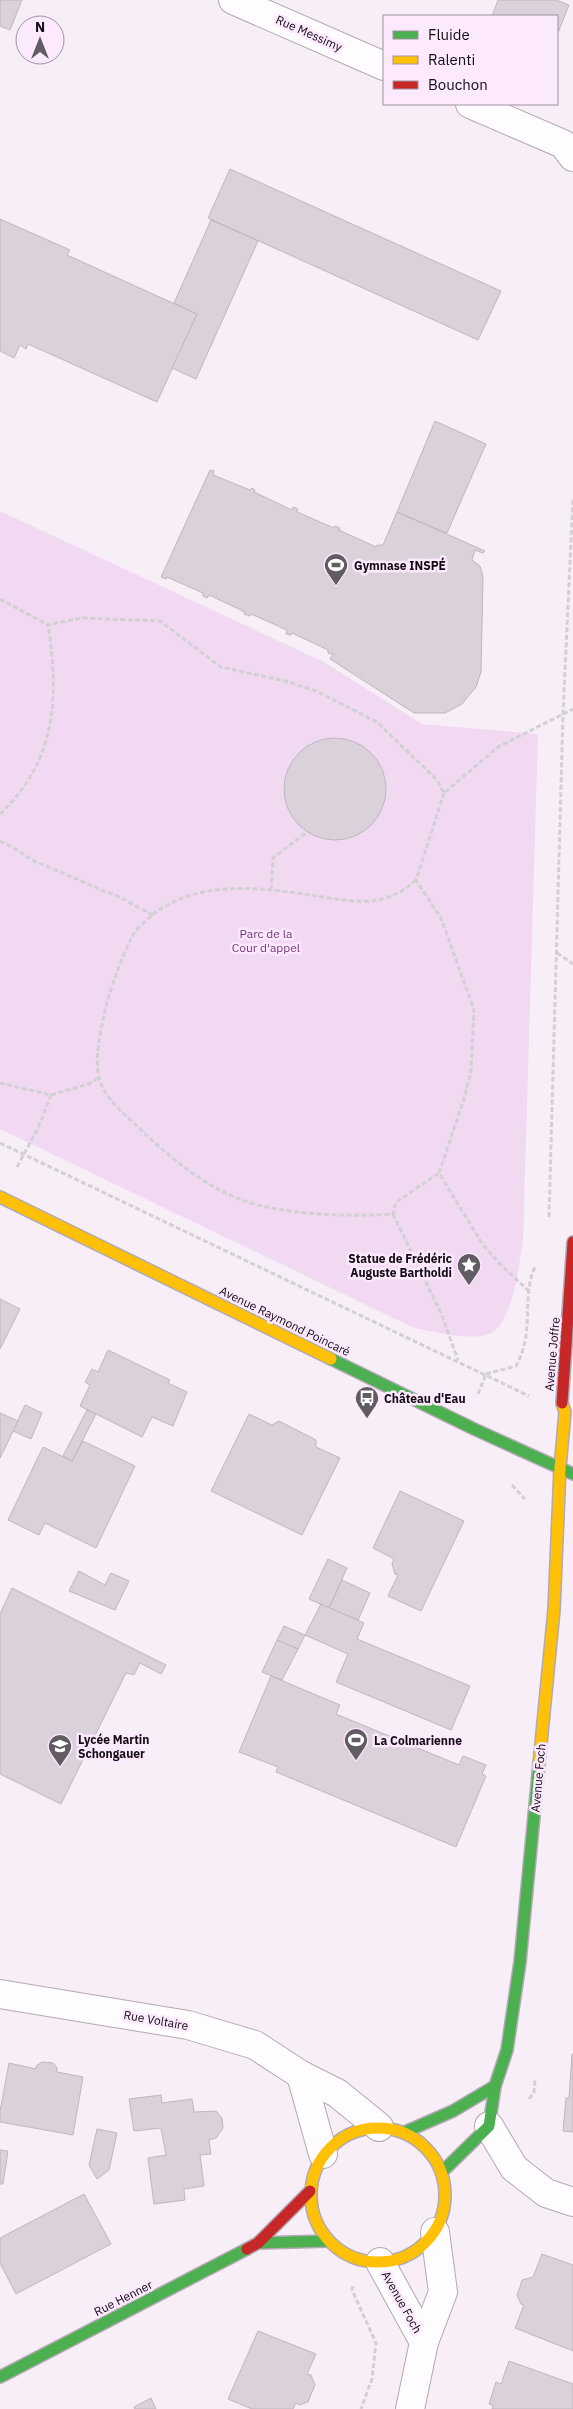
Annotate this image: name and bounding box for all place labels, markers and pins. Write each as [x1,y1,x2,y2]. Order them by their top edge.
sports icon: Gymnase INSPÉ [323,552,349,586]
place label: Gymnase INSPÉ [354,557,446,573]
place label: Statue de Frédéric Auguste Bartholdi [348,1251,452,1280]
place icon: Statue de Frédéric Auguste Bartholdi [456,1252,482,1286]
bus stop icon: Château d'Eau [354,1385,380,1419]
place label: Château d'Eau [384,1391,466,1406]
sports icon: La Colmarienne [343,1727,369,1761]
place label: Lycée Martin Schongauer [78,1732,149,1761]
school or university icon: Lycée Martin Schongauer [47,1733,73,1767]
place label: La Colmarienne [374,1733,462,1748]

